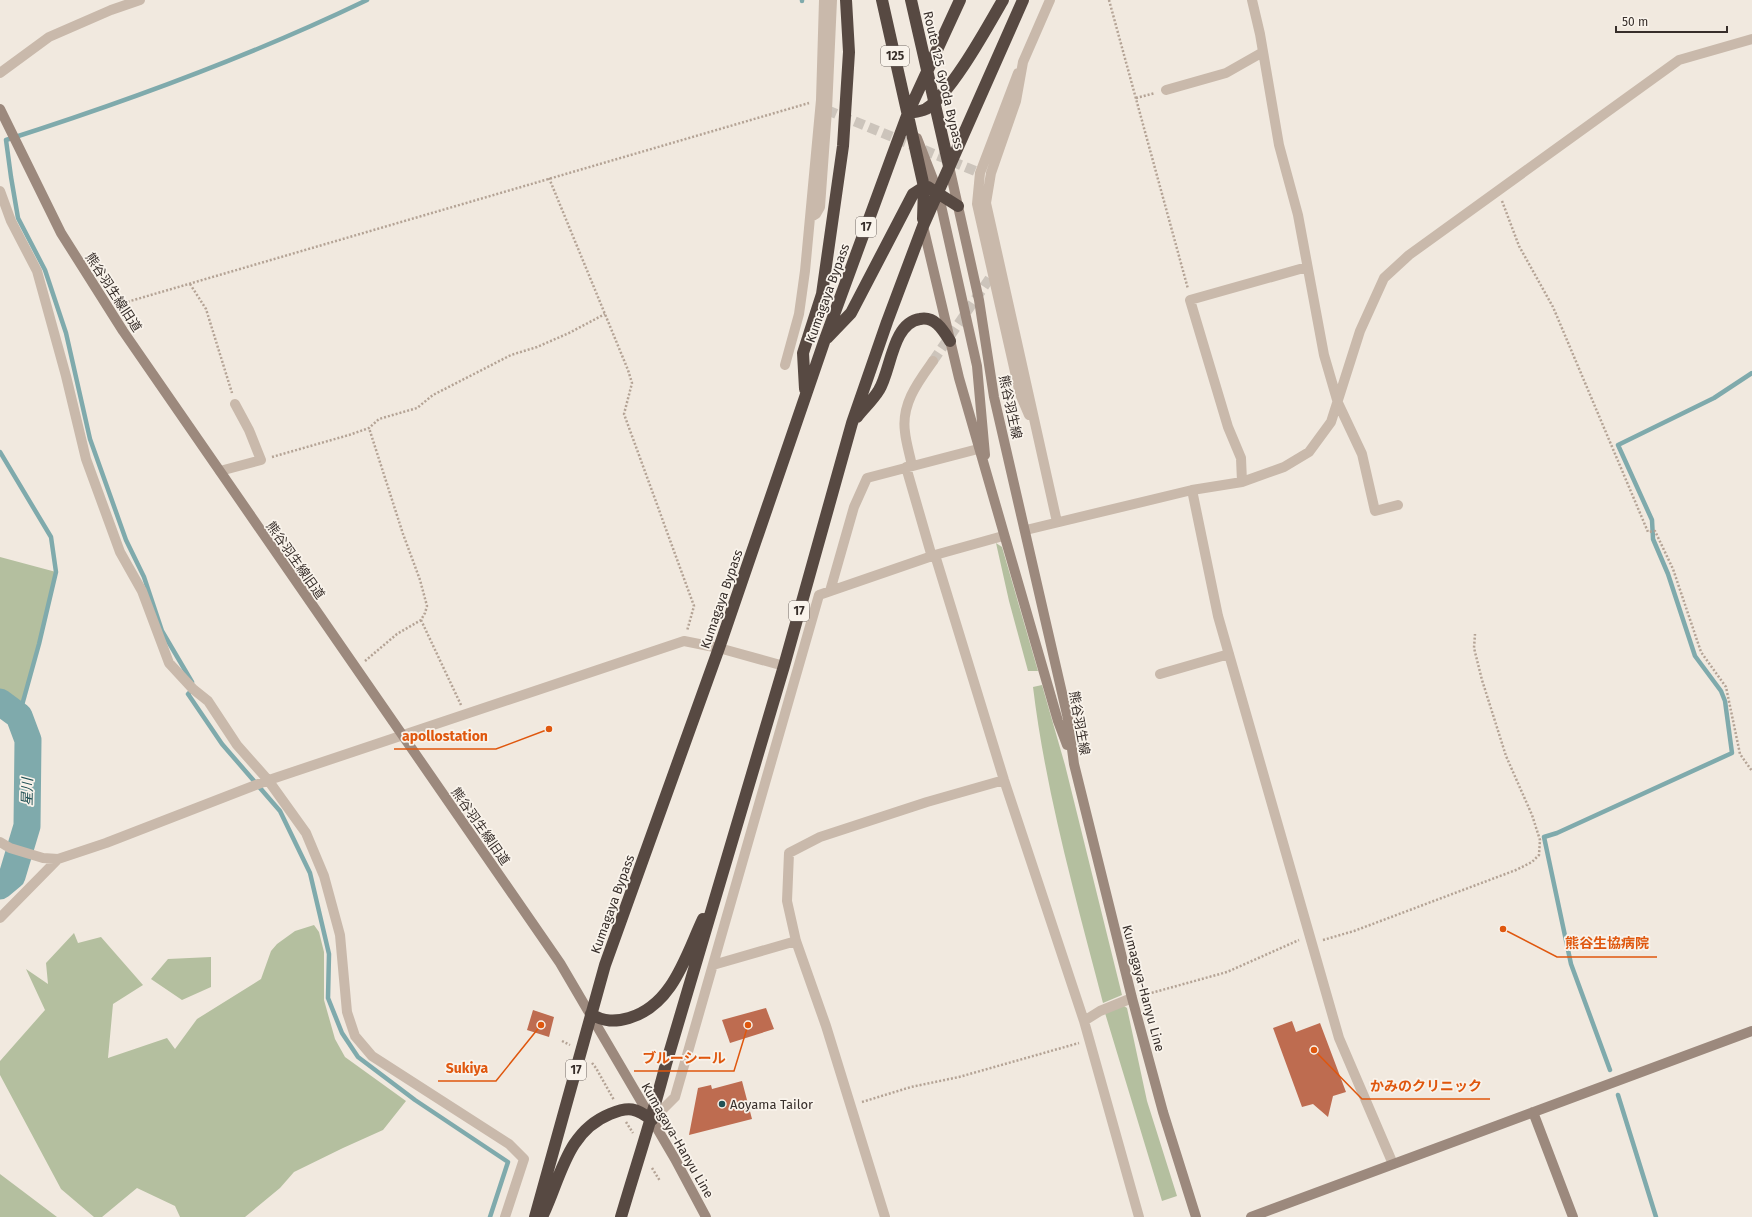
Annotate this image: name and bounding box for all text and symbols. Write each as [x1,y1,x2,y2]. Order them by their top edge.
scale bar [1616,8,1727,34]
street label: Route 125 Gyoda Bypass [920,10,967,151]
text: 50 m [1622,15,1648,29]
road number: 125 [881,46,909,66]
road number: 17 [856,217,876,237]
street label: Kumagaya Bypass [803,242,852,345]
street label: 熊谷羽生線旧道 [83,250,145,335]
street label: 熊谷羽生線 [996,374,1025,440]
street label: 熊谷羽生線旧道 [263,519,328,602]
street label: Kumagaya Bypass [697,547,746,651]
road number: 17 [789,601,809,621]
street label: 熊谷羽生線 [1066,690,1093,756]
callout: apollostation [394,723,496,749]
text: apollostation [402,728,488,745]
water label: 星川 [19,776,36,806]
street label: 熊谷羽生線旧道 [448,785,513,868]
street label: Kumagaya Bypass [588,853,637,956]
street label: Kumagaya-Hanyu Line [1119,923,1168,1053]
callout: 熊谷生協病院 [1557,931,1657,957]
text: 熊谷生協病院 [1565,935,1649,952]
callout: ブルーシール [634,1045,734,1071]
text: ブルーシール [642,1050,726,1067]
callout: Sukiya [438,1055,496,1081]
text: Sukiya [446,1060,488,1077]
road number: 17 [566,1060,586,1080]
callout: かみのクリニック [1362,1073,1490,1099]
text: かみのクリニック [1370,1078,1482,1095]
street label: Kumagaya-Hanyu Line [638,1080,717,1201]
place label: Aoyama Tailor [730,1097,813,1112]
marker: Aoyama Tailor [717,1099,727,1109]

